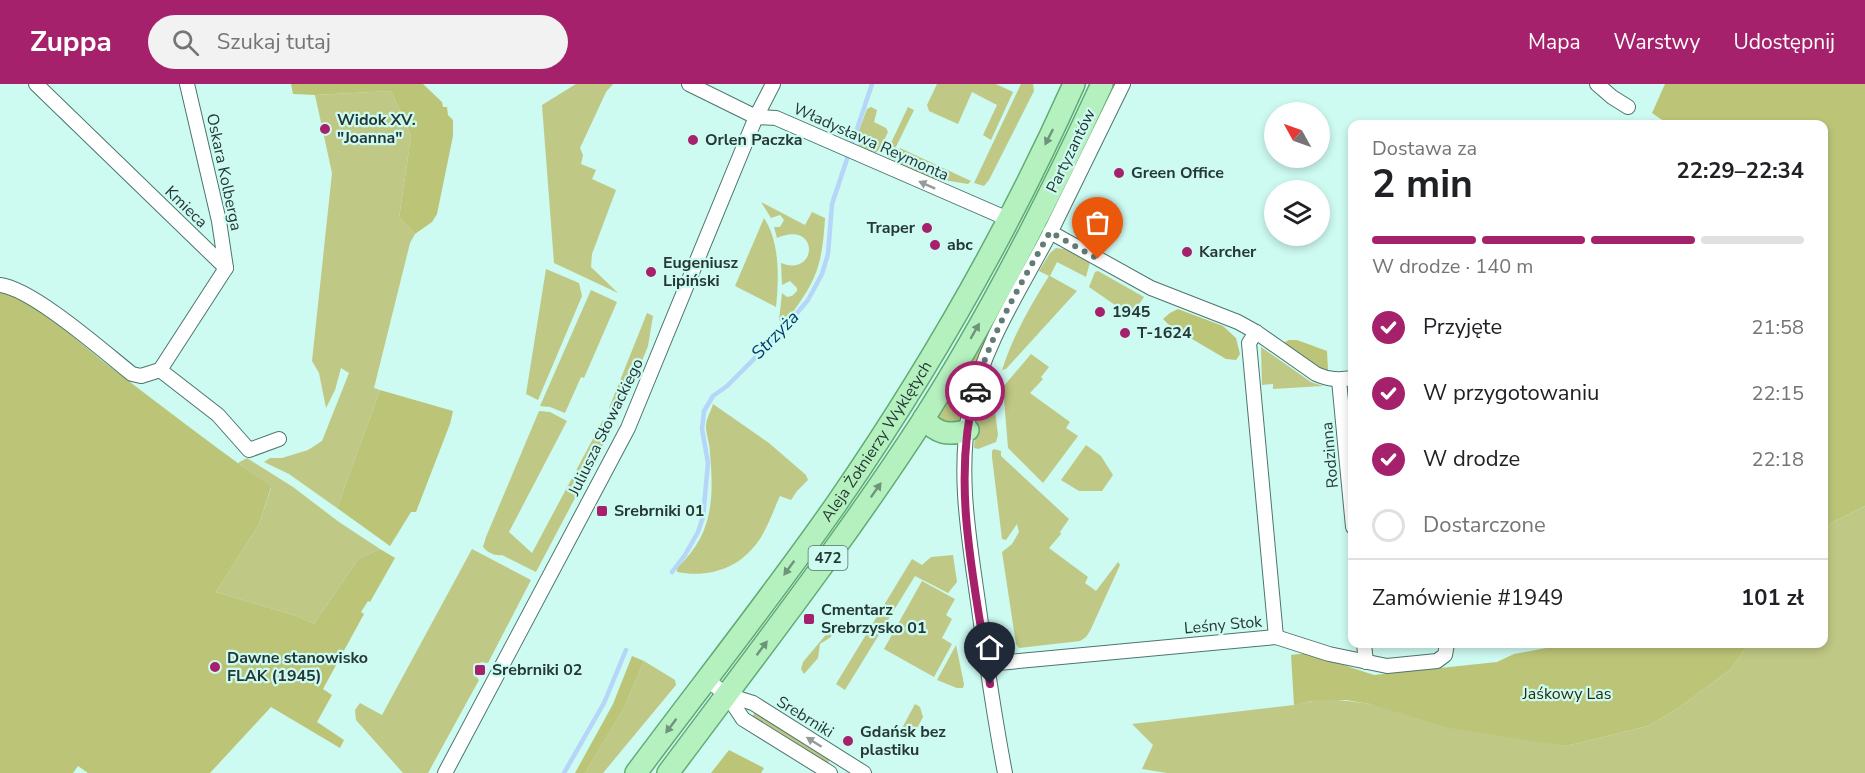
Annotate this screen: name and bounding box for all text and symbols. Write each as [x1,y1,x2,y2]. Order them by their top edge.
search box [148,15,568,69]
text: Zuppa [30,23,112,61]
icon: search [169,26,202,59]
text: Szukaj tutaj [217,27,331,57]
text: Mapa [1528,28,1581,56]
text: Warstwy [1614,28,1700,56]
text: Udostępnij [1733,28,1835,56]
street label: Władysława Reymonta [790,98,952,186]
north arrow [1264,102,1330,168]
map controls [1264,102,1330,246]
street label: Partyzantów [1041,105,1101,197]
place label: Widok XV. "Joanna" [337,109,416,149]
street label: Oskara Kolberga [201,111,247,233]
marker: Widok XV. "Joanna" [318,122,332,136]
place label: Orlen Paczka [705,129,802,151]
one-way arrow [1044,129,1054,146]
marker: Orlen Paczka [686,133,700,147]
text: Dostawa za [1372,135,1477,162]
text: 22:29–22:34 [1676,156,1804,186]
text: 2 min [1372,158,1473,211]
place label: Green Office [1131,162,1224,184]
marker: Green Office [1112,166,1126,180]
one-way arrow [918,180,935,189]
button: layers [1264,180,1330,246]
street label: Kmieca [160,181,212,233]
pin [1072,197,1123,259]
icon: bag [1081,206,1114,239]
place label: Traper [867,217,916,239]
marker: Traper [920,221,934,235]
place label: abc [947,234,973,256]
marker: abc [928,238,942,252]
place label: Karcher [1199,241,1257,263]
marker: Karcher [1180,245,1194,259]
place label: Eugeniusz Lipiński [663,252,739,292]
text: W drodze · 140 m [1372,253,1533,280]
marker: Eugeniusz Lipiński [644,265,658,279]
place label: 1945 [1112,301,1150,323]
water label: Strzyża [746,305,804,365]
marker: 1945 [1093,305,1107,319]
icon: check [1372,311,1405,344]
text: Przyjęte [1423,312,1502,342]
text: 21:58 [1751,314,1804,341]
one-way arrow [970,322,980,339]
place label: T-1624 [1137,322,1192,344]
marker: T-1624 [1118,326,1132,340]
street label: Juliusza Słowackiego [563,355,649,500]
street label: Aleja Żołnierzy Wyklętych [816,357,937,526]
courier [945,361,1005,421]
icon: car [959,375,992,408]
icon: check [1372,377,1405,410]
text: W przygotowaniu [1423,378,1599,408]
text: 22:15 [1751,380,1804,407]
street label: Rodzinna [1316,421,1344,489]
icon: check [1372,443,1405,476]
text: W drodze [1423,444,1520,474]
text: 22:18 [1751,446,1804,473]
one-way arrow [870,483,882,499]
place label: Srebrniki 01 [614,500,704,522]
marker: Srebrniki 01 [595,504,609,518]
text: Dostarczone [1423,510,1546,540]
road number: 472 [808,546,848,570]
one-way arrow [784,560,796,575]
text: Zamówienie #1949 [1372,583,1564,613]
text: 101 zł [1741,583,1804,613]
place label: Cmentarz Srebrzysko 01 [821,599,927,639]
street label: Leśny Stok [1183,611,1264,639]
marker: Cmentarz Srebrzysko 01 [802,612,816,626]
pin [964,622,1015,684]
icon: home [973,631,1006,664]
one-way arrow [756,641,768,656]
place label: Dawne stanowisko FLAK (1945) [227,647,368,687]
place label: Srebrniki 02 [492,659,582,681]
marker: Dawne stanowisko FLAK (1945) [208,660,222,674]
marker: Srebrniki 02 [473,663,487,677]
park label: Jaśkowy Las [1522,683,1611,705]
street label: Srebrniki [772,691,838,743]
one-way arrow [665,718,677,734]
place label: Gdańsk bez plastiku [860,721,946,761]
marker: Gdańsk bez plastiku [841,734,855,748]
one-way arrow [806,737,822,748]

